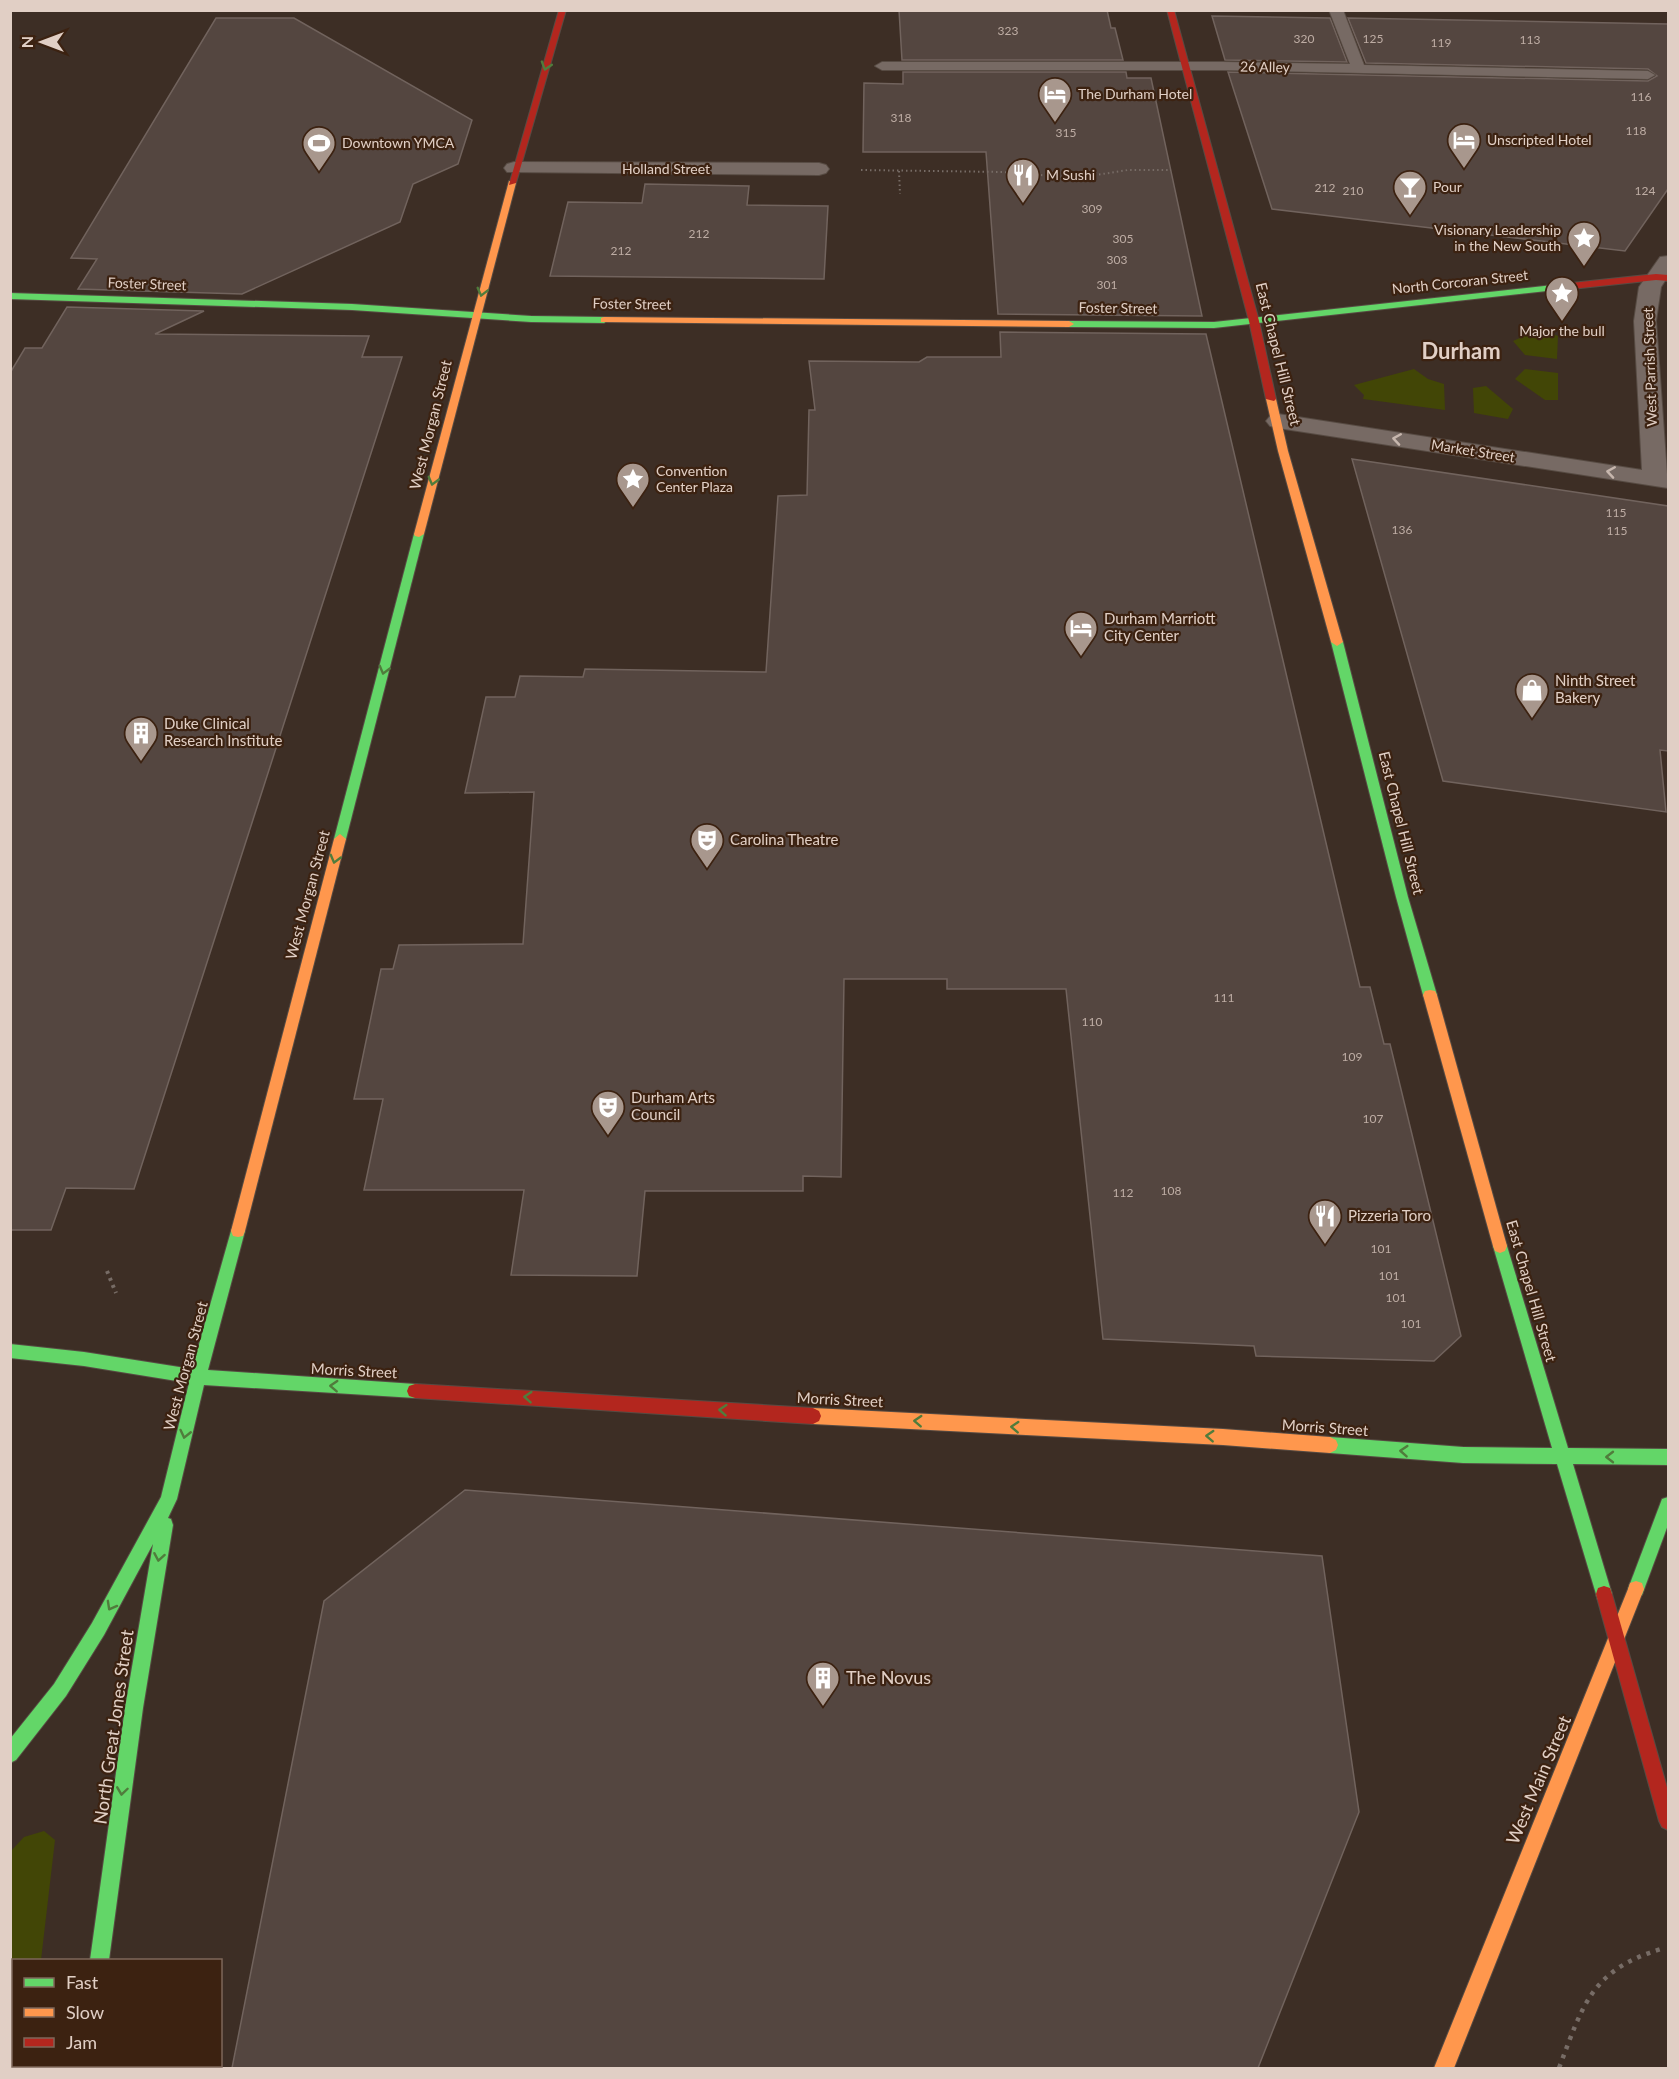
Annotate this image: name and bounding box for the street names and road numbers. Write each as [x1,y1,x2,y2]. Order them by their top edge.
street label: 26 Alley [1240,58,1291,75]
street label: Holland Street [622,160,710,177]
street label: North Corcoran Street [1391,266,1529,297]
street label: Foster Street [107,274,187,293]
street label: East Chapel Hill Street [1252,280,1306,428]
street label: Foster Street [592,294,672,313]
street label: Foster Street [1078,298,1158,317]
street label: West Parrish Street [1639,307,1660,427]
street label: West Morgan Street [405,358,455,491]
street label: Market Street [1430,436,1516,466]
street label: East Chapel Hill Street [1375,749,1429,897]
street label: West Morgan Street [281,828,333,961]
street label: East Chapel Hill Street [1503,1218,1561,1364]
street label: West Morgan Street [159,1299,211,1432]
street label: Morris Street [310,1359,398,1381]
street label: Morris Street [796,1388,884,1410]
street label: Morris Street [1281,1415,1369,1439]
street label: North Great Jones Street [88,1628,138,1826]
street label: West Main Street [1501,1711,1575,1847]

